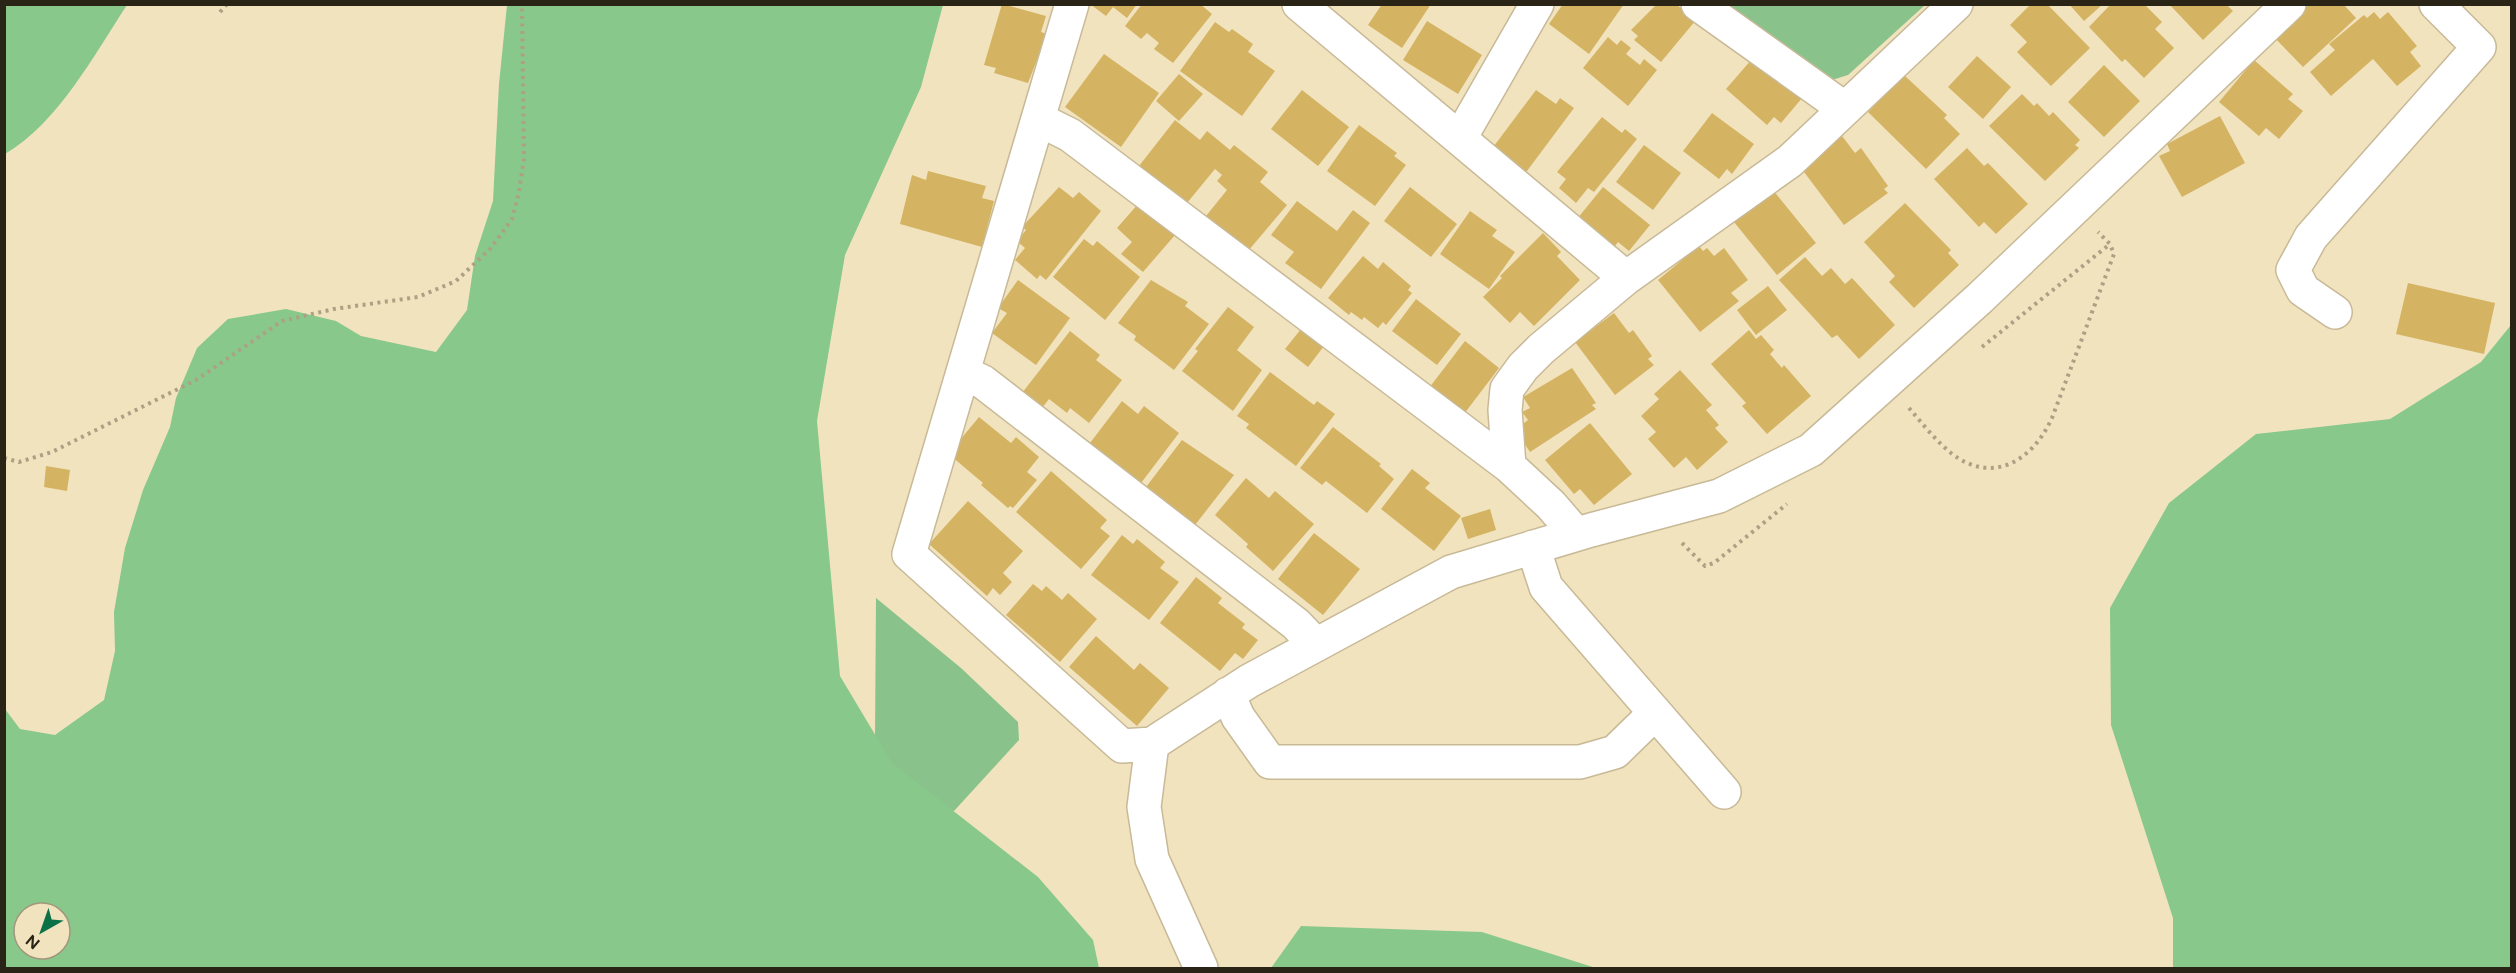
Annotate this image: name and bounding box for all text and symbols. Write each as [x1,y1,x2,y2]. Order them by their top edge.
north arrow [12,901,72,961]
text: N [22,931,44,953]

